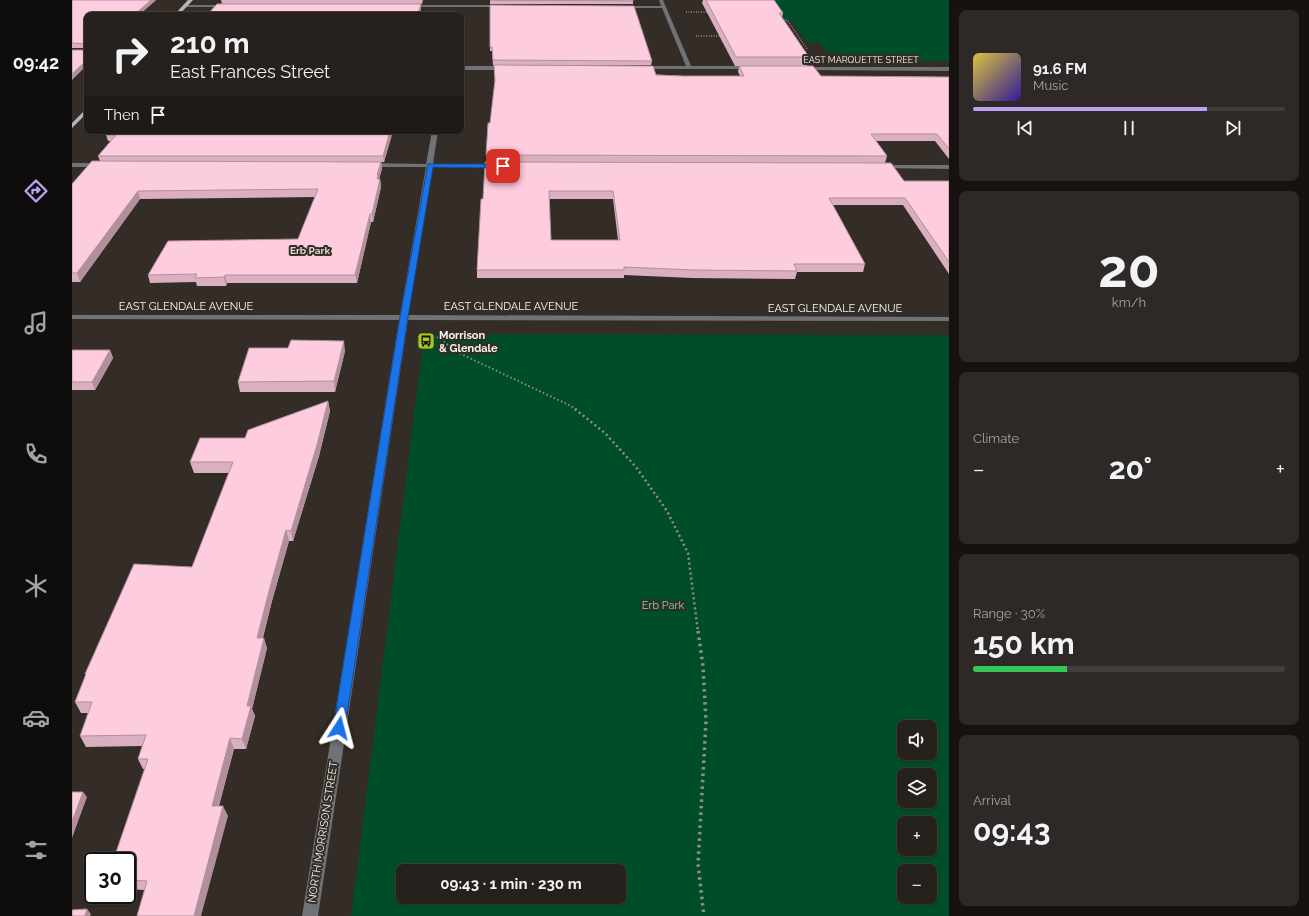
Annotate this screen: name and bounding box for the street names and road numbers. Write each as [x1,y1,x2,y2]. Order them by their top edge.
street label: EAST MARQUETTE STREET [803,55,919,65]
street label: EAST GLENDALE AVENUE [119,300,253,313]
street label: EAST GLENDALE AVENUE [444,300,578,313]
street label: EAST GLENDALE AVENUE [768,302,902,315]
street label: NORTH MORRISON STREET [305,760,341,904]

